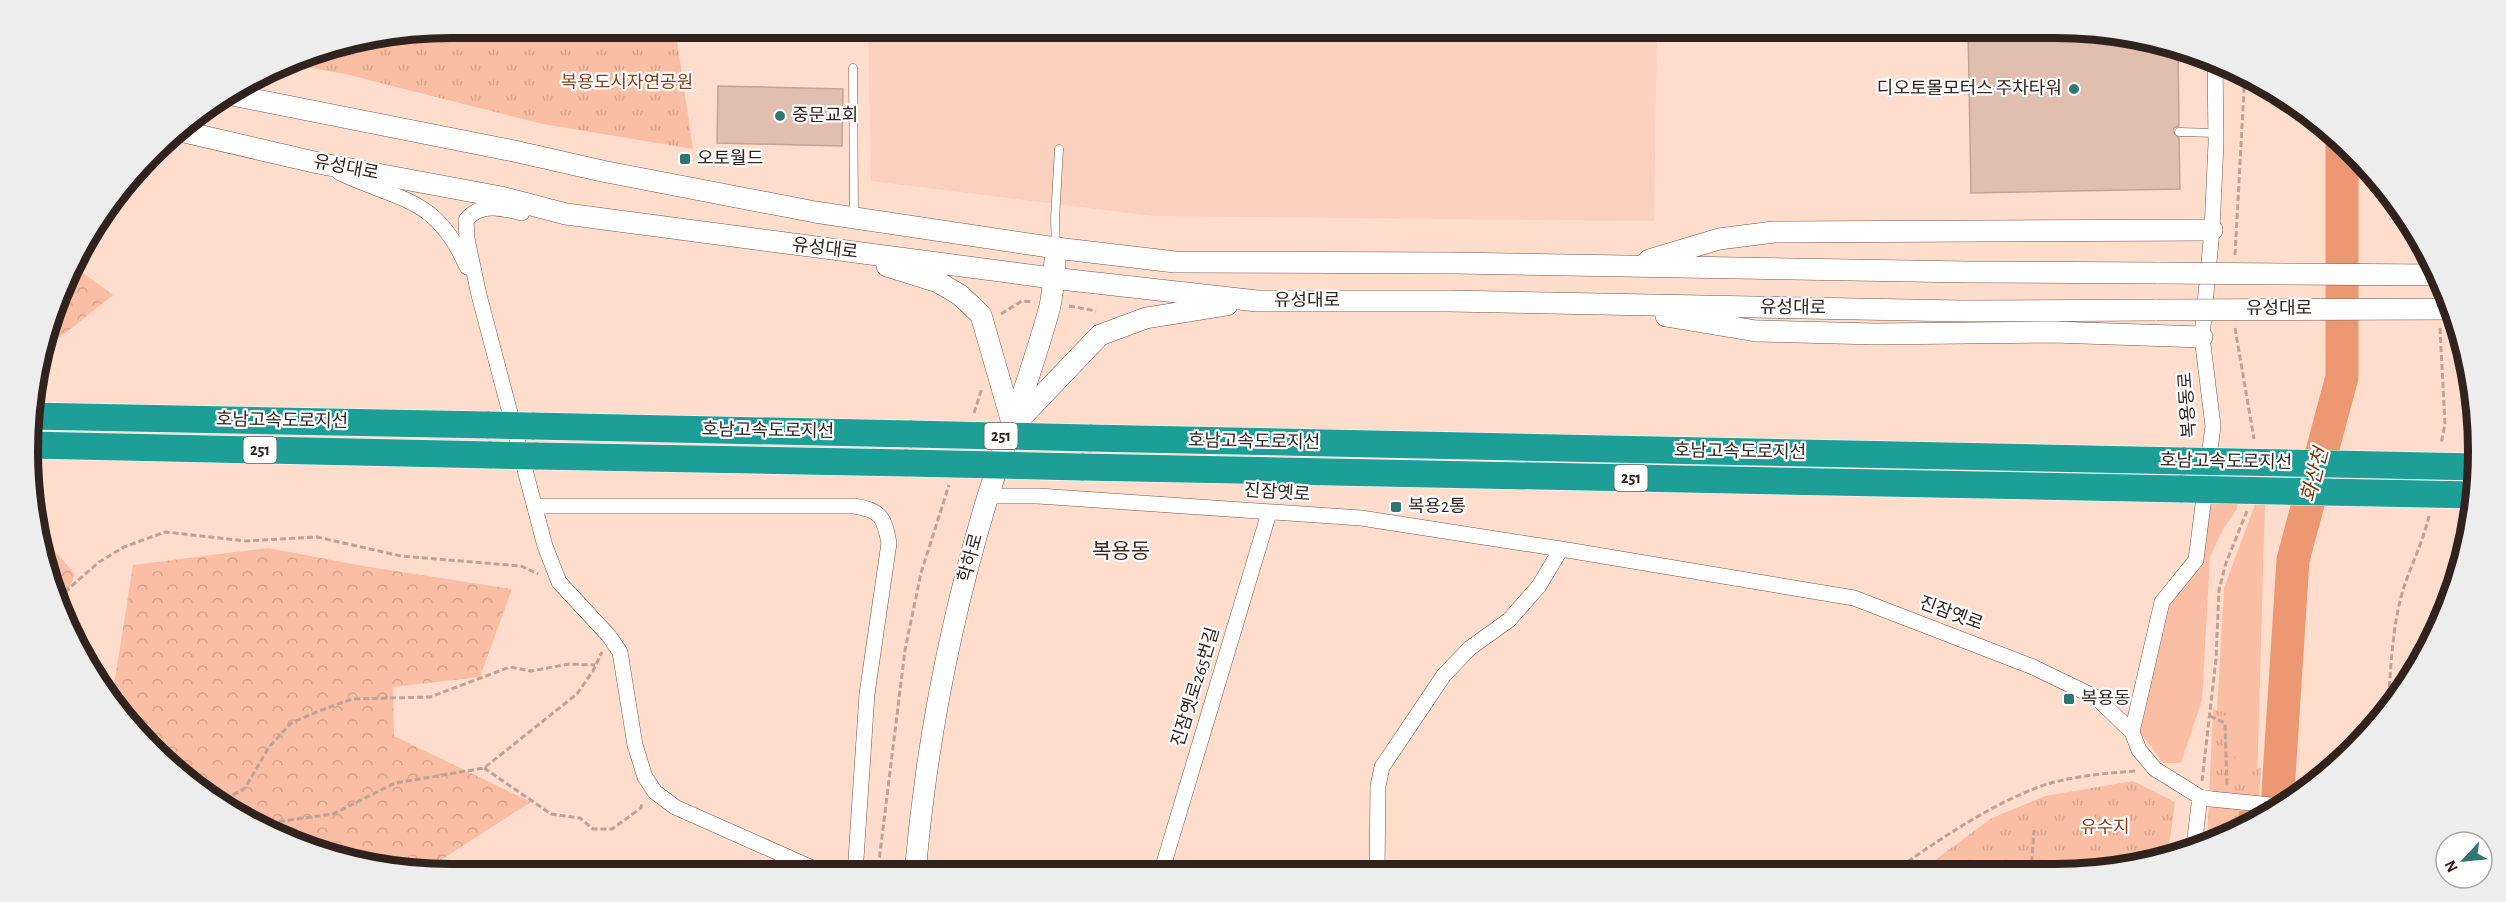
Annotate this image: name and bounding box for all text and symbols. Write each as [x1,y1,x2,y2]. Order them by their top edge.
park label: 복용도시자연공원 [561,72,693,92]
place label: 디오토몰모터스 주차타워 [1877,78,2062,98]
marker: 디오토몰모터스 주차타워 [2067,82,2081,96]
place label: 중문교회 [792,105,858,125]
marker: 중문교회 [773,109,787,123]
place label: 오토월드 [697,149,763,168]
street label: 유성대로 [312,152,380,183]
marker: 오토월드 [678,152,692,166]
street label: 유성대로 [791,235,859,262]
street label: 유성대로 [1274,291,1340,310]
street label: 유성대로 [1760,297,1826,318]
street label: 유성대로 [2246,299,2312,318]
street label: 복용동로 [2176,371,2199,439]
street label: 호남고속도로지선 [216,409,348,431]
street label: 호남고속도로지선 [702,419,834,441]
road number: 251 [984,423,1018,449]
street label: 호남고속도로지선 [1188,430,1320,452]
road number: 251 [244,437,276,463]
street label: 호남고속도로지선 [1674,440,1806,462]
water label: 화산천 [2297,443,2332,504]
street label: 호남고속도로지선 [2160,450,2292,472]
road number: 251 [1614,465,1648,491]
street label: 진잠옛로 [1243,480,1311,504]
place label: 복용2통 [1408,497,1466,516]
marker: 복용2통 [1389,500,1403,514]
street label: 학하로 [955,531,986,584]
district label: 복용동 [1092,540,1150,562]
street label: 진잠옛로 [1917,592,1986,634]
street label: 진잠옛로265번길 [1167,625,1223,749]
place label: 복용동 [2081,689,2131,708]
marker: 복용동 [2062,692,2076,706]
park label: 유수지 [2080,817,2130,837]
north arrow [2434,830,2494,890]
text: N [2442,858,2461,875]

